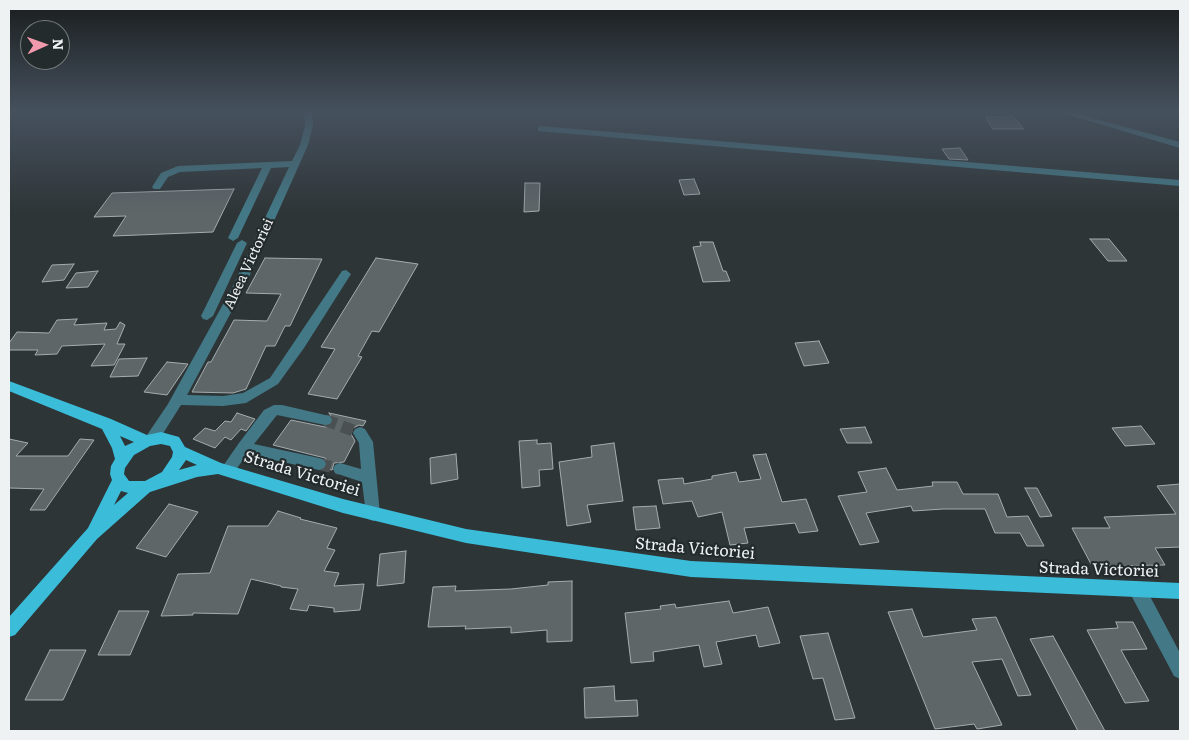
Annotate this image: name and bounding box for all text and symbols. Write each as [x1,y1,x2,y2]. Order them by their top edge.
north arrow [20,20,70,70]
text: N [49,38,69,51]
street label: Aleea Victoriei [221,216,277,312]
street label: Strada Victoriei [242,447,362,501]
street label: Strada Victoriei [634,534,756,564]
street label: Strada Victoriei [1039,558,1159,582]

